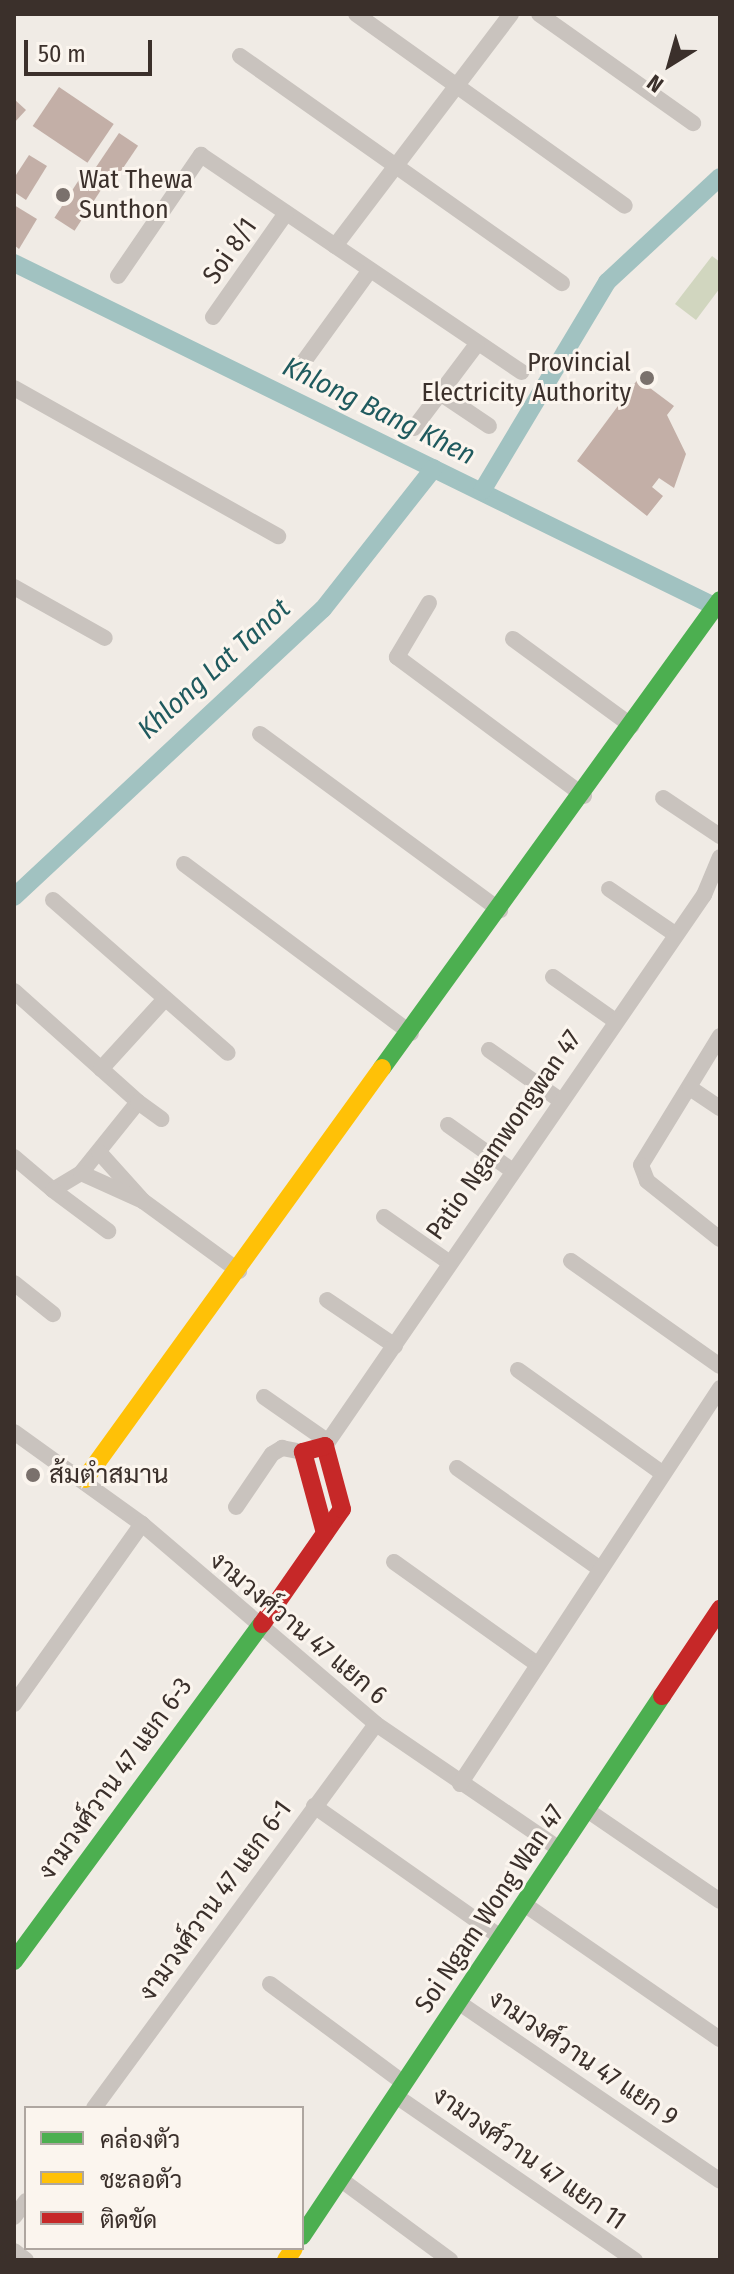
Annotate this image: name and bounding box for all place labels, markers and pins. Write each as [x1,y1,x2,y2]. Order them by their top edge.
place label: Wat Thewa Sunthon [79,164,193,226]
marker: Wat Thewa Sunthon [54,186,72,204]
place label: Provincial Electricity Authority [422,347,631,408]
marker: Provincial Electricity Authority [638,369,656,387]
place label: ส้มตำสมาน [49,1459,169,1491]
marker: ส้มตำสมาน [24,1466,42,1484]

